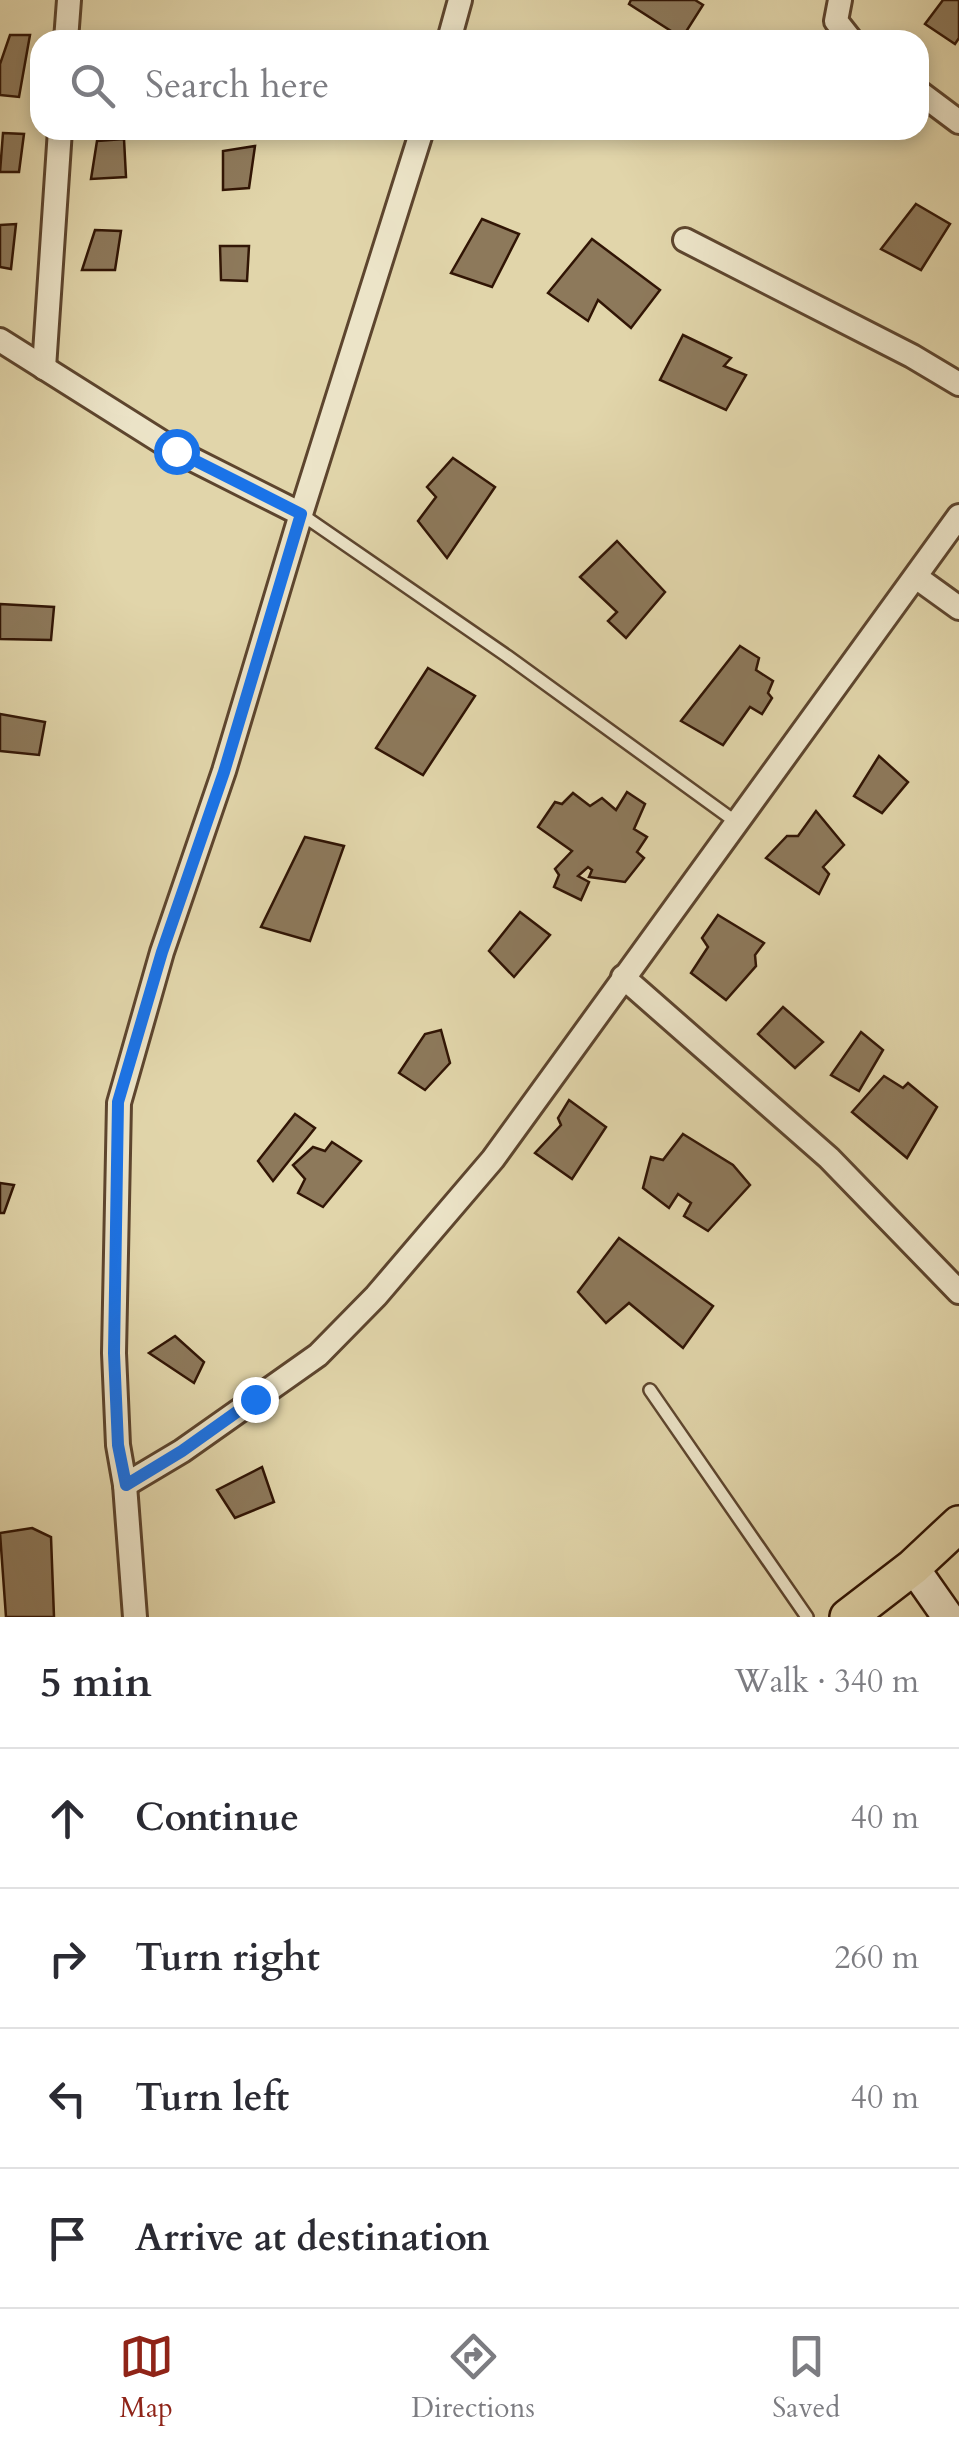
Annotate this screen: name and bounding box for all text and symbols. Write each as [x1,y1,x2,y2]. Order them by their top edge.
search box [30,30,929,140]
icon: search [65,58,120,113]
text: Search here [145,59,329,111]
route start [154,429,200,475]
route end [233,1377,279,1423]
text: 5 min [40,1654,152,1711]
text: Walk · 340 m [734,1660,919,1704]
icon: ahead [40,1791,95,1846]
text: Continue [135,1792,299,1844]
text: 40 m [851,1796,919,1840]
icon: right [40,1931,95,1986]
text: Turn right [135,1932,320,1984]
text: 260 m [834,1936,919,1980]
icon: left [40,2071,95,2126]
text: Turn left [135,2072,289,2124]
text: 40 m [851,2076,919,2120]
icon: arrive [40,2211,95,2266]
text: Arrive at destination [135,2212,490,2264]
tab: Map [119,2329,174,2427]
tab: Directions [411,2329,535,2427]
tab: Saved [772,2329,840,2427]

